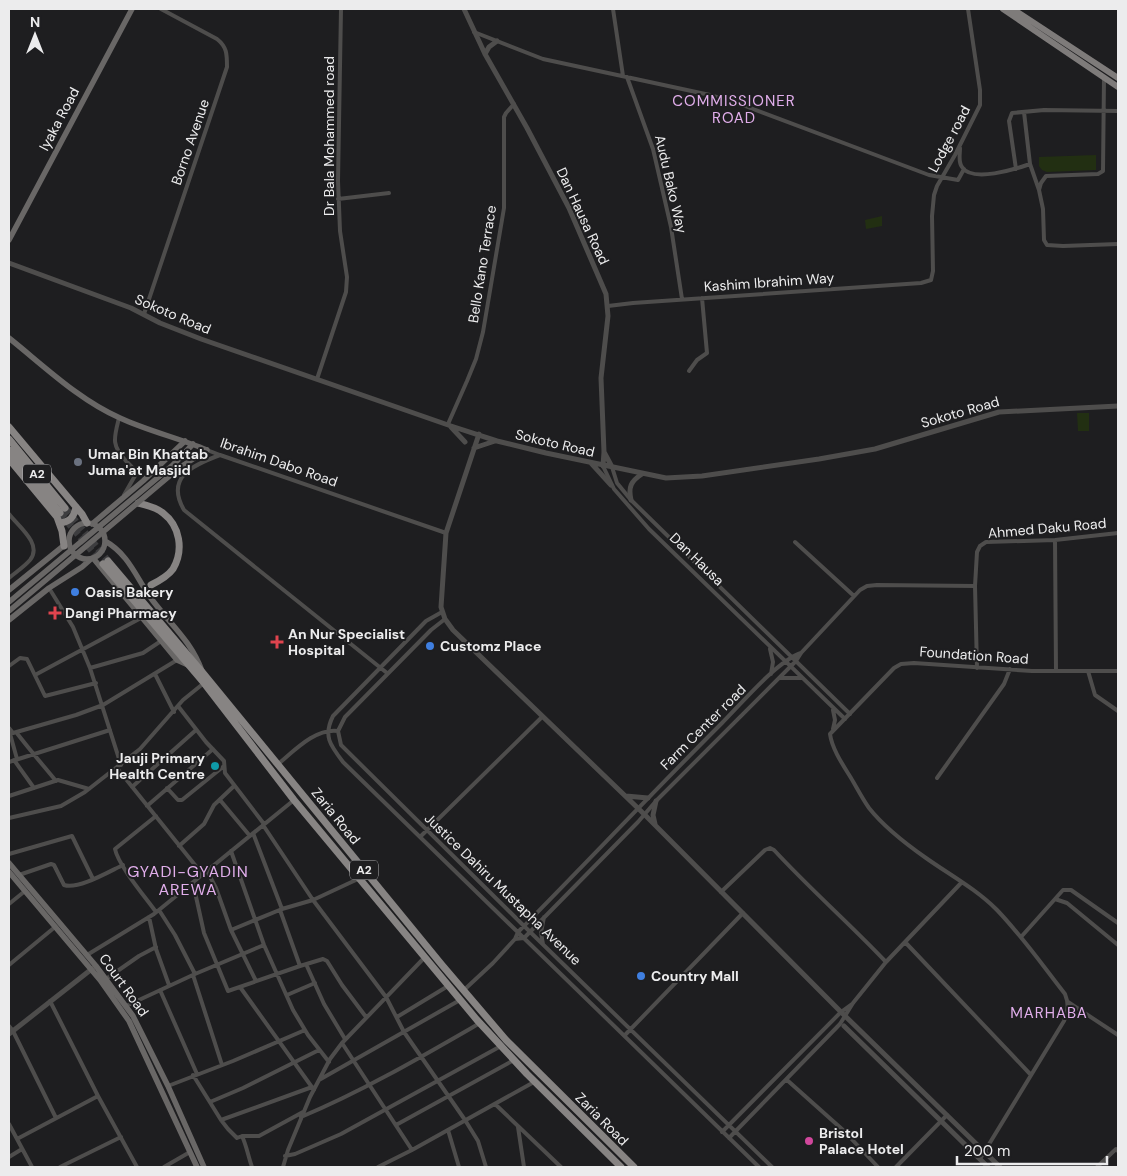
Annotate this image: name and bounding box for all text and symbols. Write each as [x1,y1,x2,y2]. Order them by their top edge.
north arrow [10,10,60,60]
text: N [30,13,40,31]
street label: Dr Bala Mohammed road [320,56,338,216]
street label: Iyaka Road [35,84,83,154]
district label: COMMISSIONER ROAD [672,91,796,128]
street label: Borno Avenue [167,97,213,187]
street label: Lodge road [924,103,974,175]
street label: Audu Bako Way [651,133,691,235]
street label: Dan Hausa Road [553,165,613,267]
street label: Bello Kano Terrace [464,204,500,324]
street label: Kashim Ibrahim Way [703,268,835,296]
street label: Sokoto Road [132,290,214,338]
street label: Sokoto Road [919,392,1001,432]
street label: Sokoto Road [514,425,596,461]
street label: Ibrahim Dabo Road [218,433,340,491]
place label: Umar Bin Khattab Juma'at Masjid [88,445,208,479]
marker: Umar Bin Khattab Juma'at Masjid [72,456,84,468]
road number: A2 [23,464,51,484]
street label: Ahmed Daku Road [987,514,1107,542]
street label: Dan Hausa [666,529,728,589]
place label: Oasis Bakery [85,583,174,601]
marker: Oasis Bakery [69,586,81,598]
place label: Dangi Pharmacy [65,604,177,622]
marker: Dangi Pharmacy [49,607,61,619]
place label: An Nur Specialist Hospital [288,625,405,659]
marker: An Nur Specialist Hospital [270,635,284,649]
place label: Customz Place [440,637,541,655]
marker: Customz Place [424,640,436,652]
street label: Foundation Road [919,642,1029,668]
street label: Farm Center road [656,680,750,774]
place label: Jauji Primary Health Centre [109,749,206,783]
marker: Jauji Primary Health Centre [209,760,221,772]
street label: Zaria Road [308,784,364,848]
street label: Justice Dahiru Mustapha Avenue [421,809,585,969]
road number: A2 [350,860,378,880]
district label: GYADI-GYADIN AREWA [127,861,249,900]
street label: Court Road [95,950,153,1020]
place label: Country Mall [651,967,739,985]
marker: Country Mall [635,970,647,982]
district label: MARHABA [1010,1003,1088,1023]
street label: Zaria Road [572,1089,632,1149]
place label: Bristol Palace Hotel [819,1124,904,1158]
scale bar [957,1134,1107,1166]
marker: Bristol Palace Hotel [803,1135,815,1147]
text: 200 m [964,1141,1010,1161]

